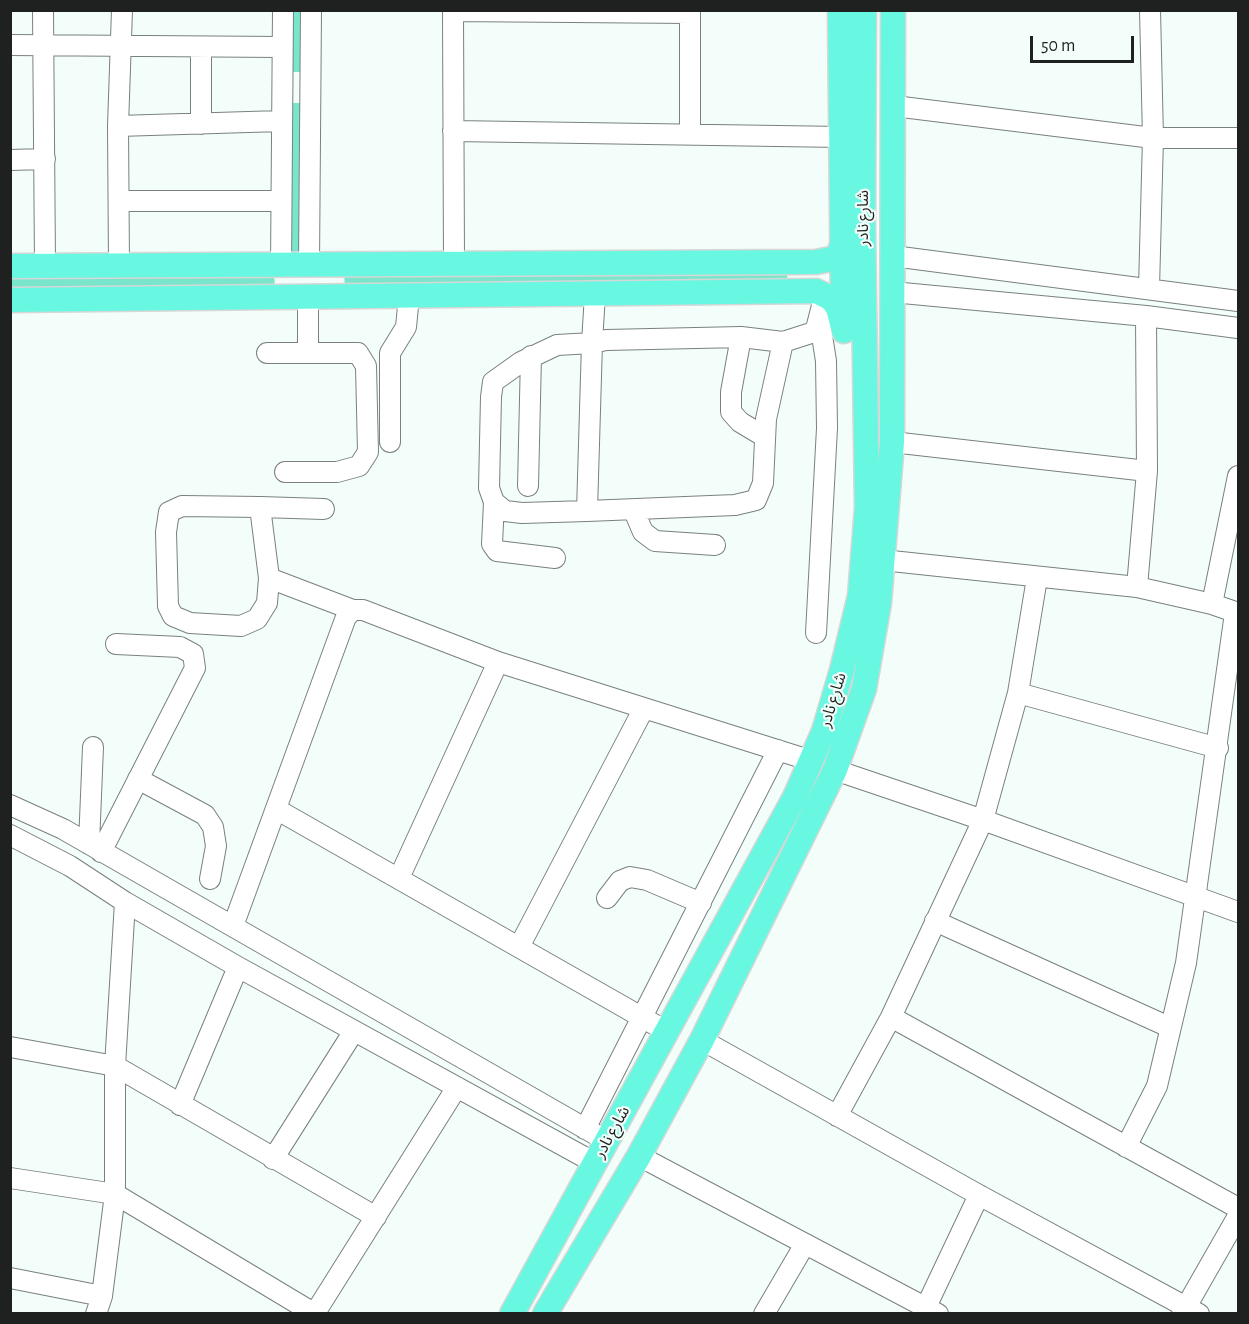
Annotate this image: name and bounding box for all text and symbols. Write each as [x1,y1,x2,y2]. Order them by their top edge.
scale bar [1033,24,1136,62]
text: 50 m [1041,37,1075,55]
street label: شارع نادر [853,190,873,246]
street label: شارع نادر [816,670,850,730]
street label: شارع نادر [590,1103,634,1161]

